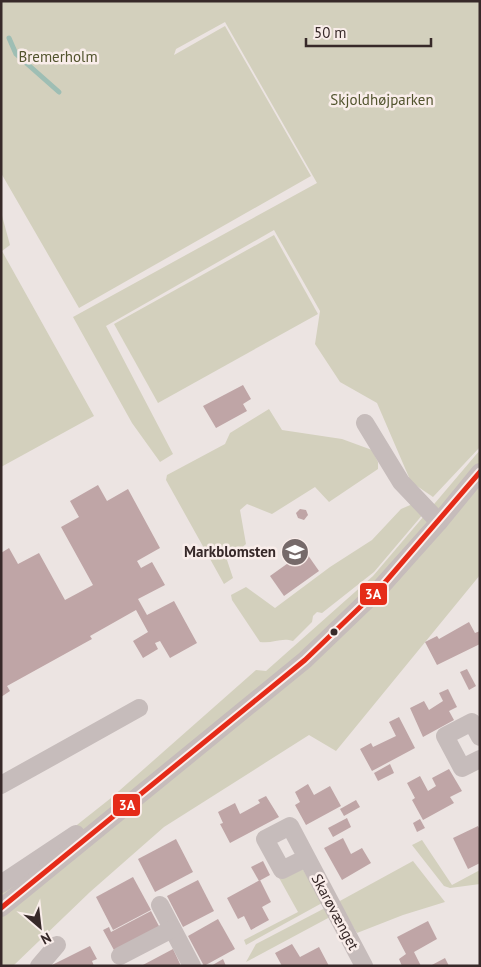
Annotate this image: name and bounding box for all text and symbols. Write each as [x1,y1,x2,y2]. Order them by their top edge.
scale bar [306,15,431,47]
text: 50 m [314,23,347,42]
park label: Bremerholm [18,47,98,66]
park label: Skjoldhøjparken [330,90,434,109]
school or university icon: Markblomsten [280,537,310,567]
place label: Markblomsten [184,542,276,561]
line badge: 3A [359,582,388,606]
text: 3A [365,585,382,603]
unlabelled marker [329,627,339,637]
line badge: 3A [112,793,141,817]
text: 3A [119,796,136,814]
street label: Skarøvænget [307,870,363,953]
north arrow [15,902,65,952]
text: N [38,928,54,949]

